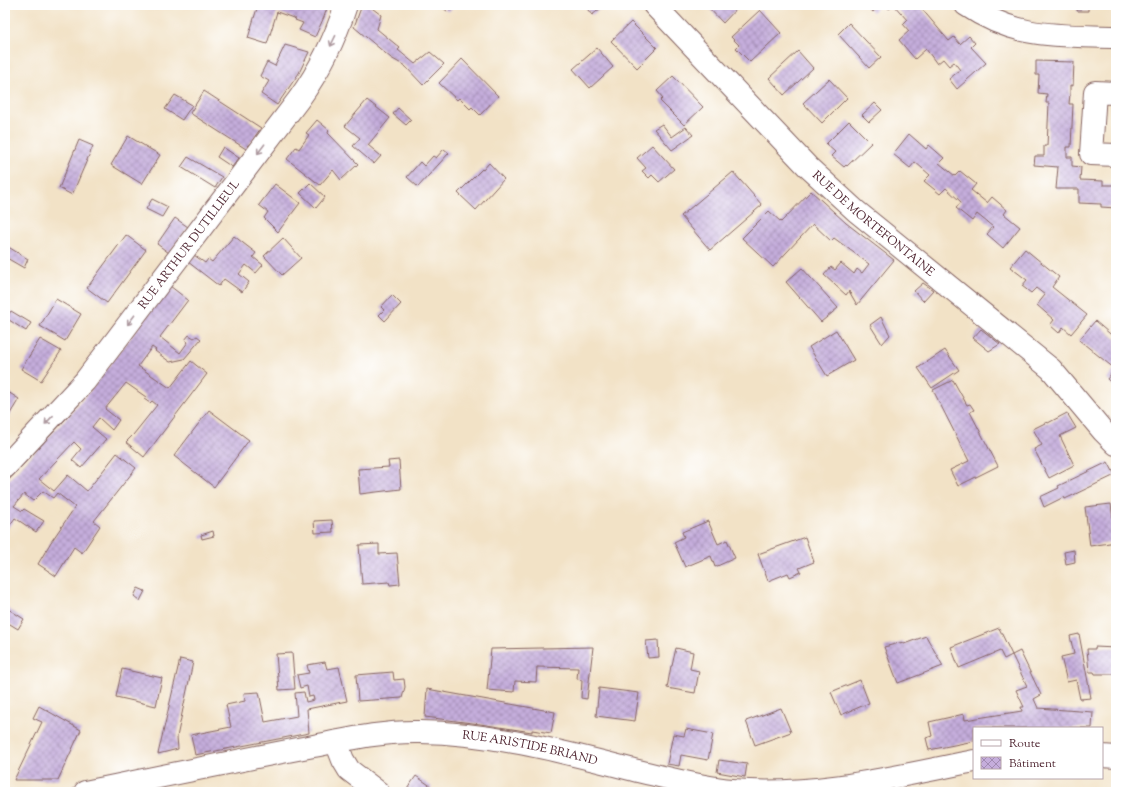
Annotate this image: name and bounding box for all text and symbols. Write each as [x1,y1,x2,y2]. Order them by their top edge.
one-way arrow [329,35,336,47]
one-way arrow [256,144,265,155]
street label: RUE DE MORTEFONTAINE [808,167,939,282]
street label: RUE ARTHUR DUTILLIEUL [135,177,244,313]
one-way arrow [127,314,136,325]
one-way arrow [44,415,54,425]
street label: RUE ARISTIDE BRIAND [461,727,599,770]
legend [973,727,1103,779]
text: Route [1009,735,1041,753]
text: Bâtiment [1009,755,1056,773]

